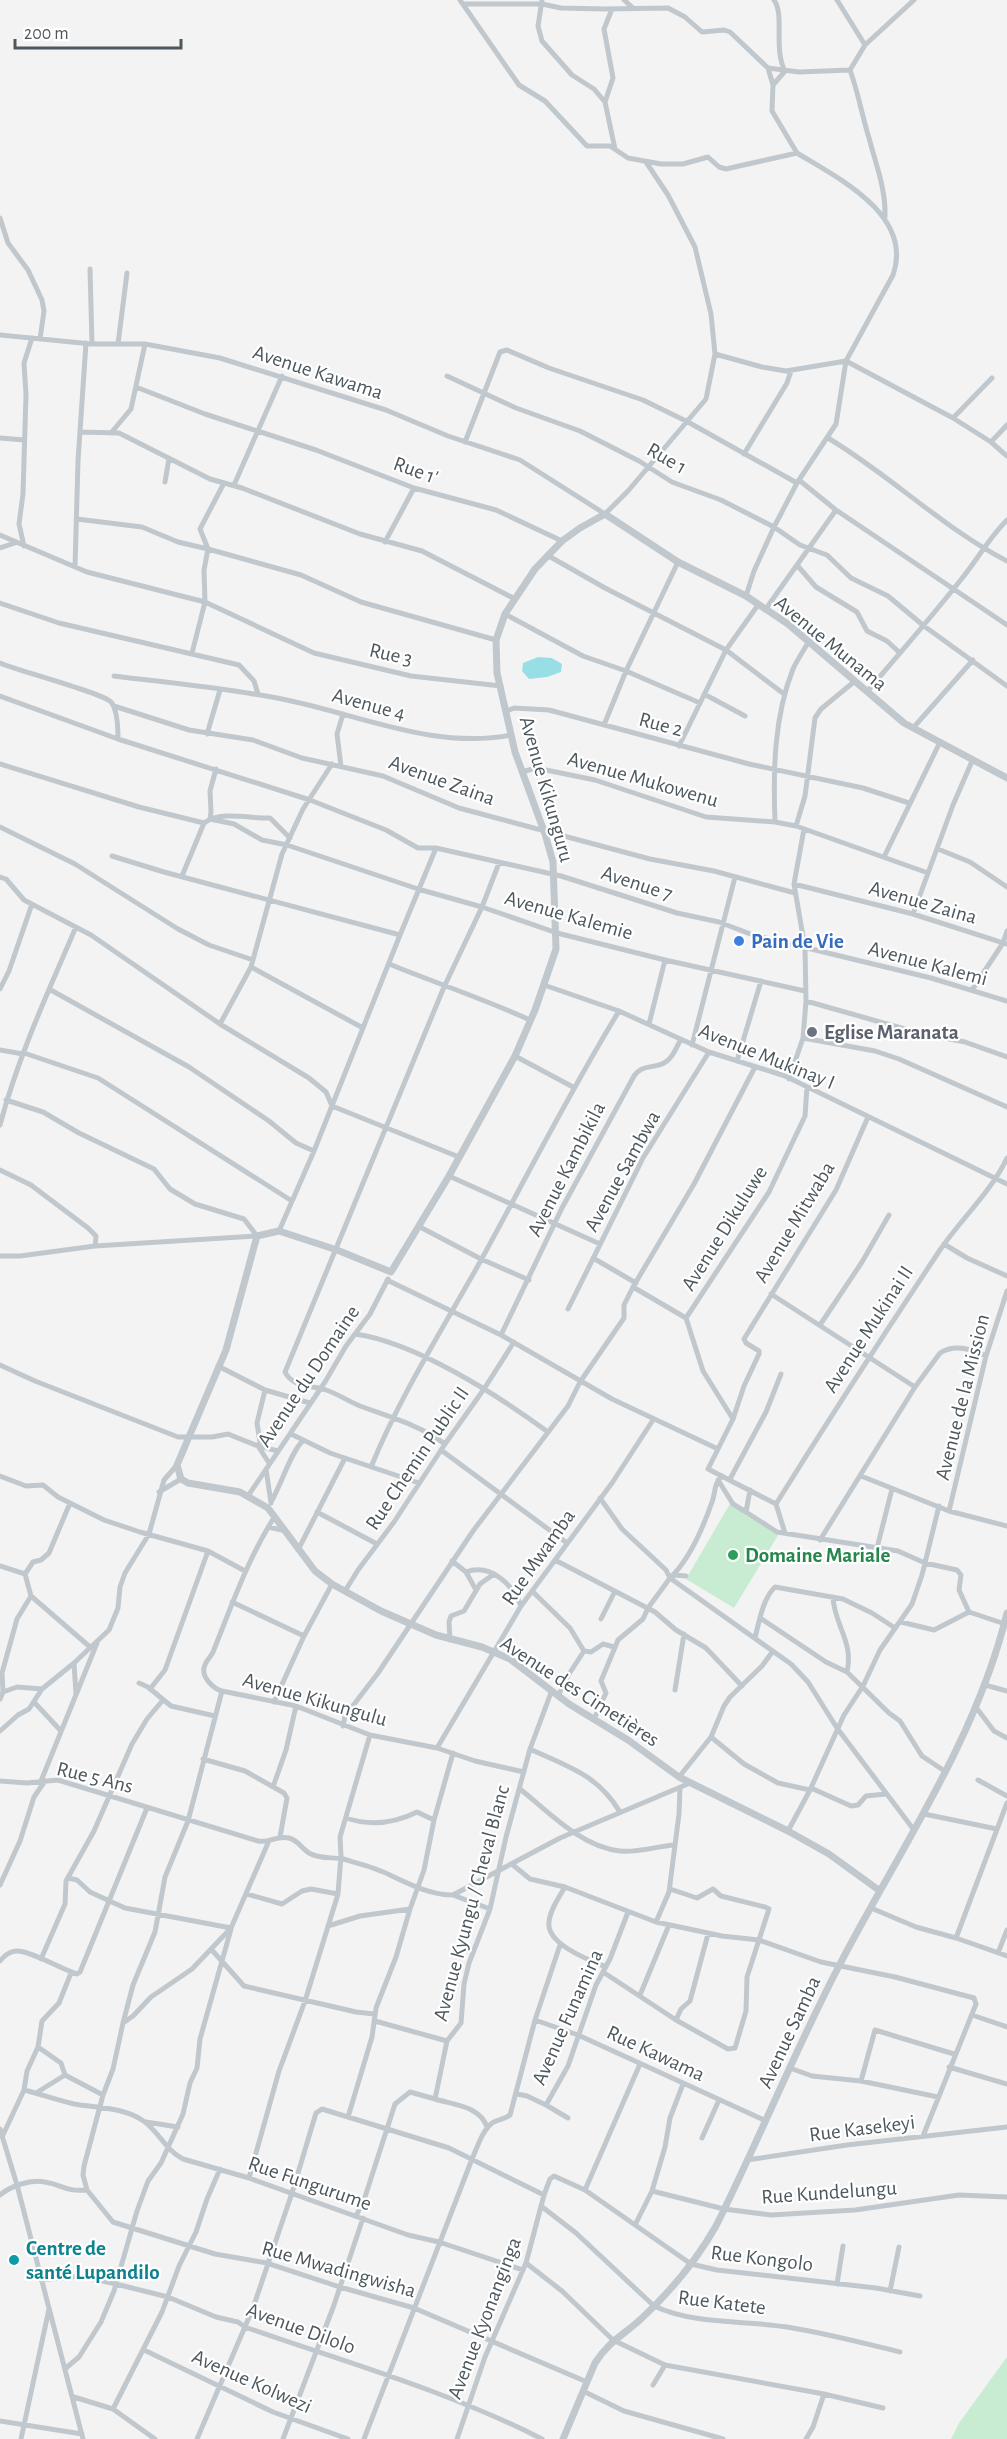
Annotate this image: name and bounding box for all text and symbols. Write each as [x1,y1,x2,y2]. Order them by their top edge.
scale bar [15,12,182,50]
text: 200 m [24,25,69,43]
street label: Avenue Kawama [250,342,386,403]
street label: Rue 1 [643,439,690,478]
street label: Rue 1' [391,453,441,488]
street label: Avenue Munama [770,592,891,695]
street label: Rue 3 [367,639,415,670]
street label: Avenue 4 [330,685,408,724]
street label: Rue 2 [637,709,685,740]
street label: Avenue Kikunguru [516,714,577,865]
street label: Avenue Mukowenu [565,748,721,811]
street label: Avenue Zaina [386,752,498,809]
street label: Avenue 7 [599,862,675,905]
street label: Avenue Zaina [867,877,979,928]
street label: Avenue Kalemie [502,887,635,944]
place label: Pain de Vie [751,931,844,952]
marker: Pain de Vie [732,934,746,948]
street label: Avenue Kalemi [866,937,990,989]
street label: Avenue Mukinay I [696,1020,838,1093]
place label: Eglise Maranata [824,1022,959,1043]
marker: Eglise Maranata [805,1025,819,1039]
street label: Avenue Kambikila [524,1098,609,1240]
street label: Avenue Sambwa [581,1107,664,1235]
street label: Avenue Mitwaba [750,1158,839,1286]
street label: Avenue Dikuluwe [678,1162,771,1294]
street label: Avenue Mukinai II [820,1262,917,1396]
street label: Avenue du Domaine [253,1302,363,1451]
street label: Avenue de la Mission [932,1312,993,1482]
street label: Rue Chemin Public II [362,1383,473,1534]
street label: Rue Mwamba [498,1505,579,1609]
place label: Domaine Mariale [745,1545,891,1566]
marker: Domaine Mariale [726,1548,740,1562]
street label: Avenue des Cimetières [497,1632,663,1751]
street label: Avenue Kikungulu [240,1669,390,1730]
street label: Rue 5 Ans [55,1758,135,1797]
street label: Avenue Kyungu / Cheval Blanc [430,1783,513,2023]
street label: Avenue Funamina [528,1946,607,2088]
street label: Avenue Samba [754,1973,825,2091]
street label: Rue Kawama [604,2022,708,2085]
street label: Rue Kasekeyi [808,2112,916,2145]
street label: Rue Fungurume [245,2153,374,2214]
street label: Rue Kundelungu [761,2177,898,2208]
street label: Avenue Kyonanginga [444,2234,525,2402]
street label: Rue Mwadingwisha [259,2237,419,2302]
place label: Centre de santé Lupandilo [26,2238,160,2283]
street label: Rue Kongolo [710,2242,814,2275]
marker: Centre de santé Lupandilo [7,2253,21,2267]
street label: Rue Katete [677,2287,767,2318]
street label: Avenue Dilolo [244,2299,358,2358]
street label: Avenue Kolwezi [189,2346,315,2417]

